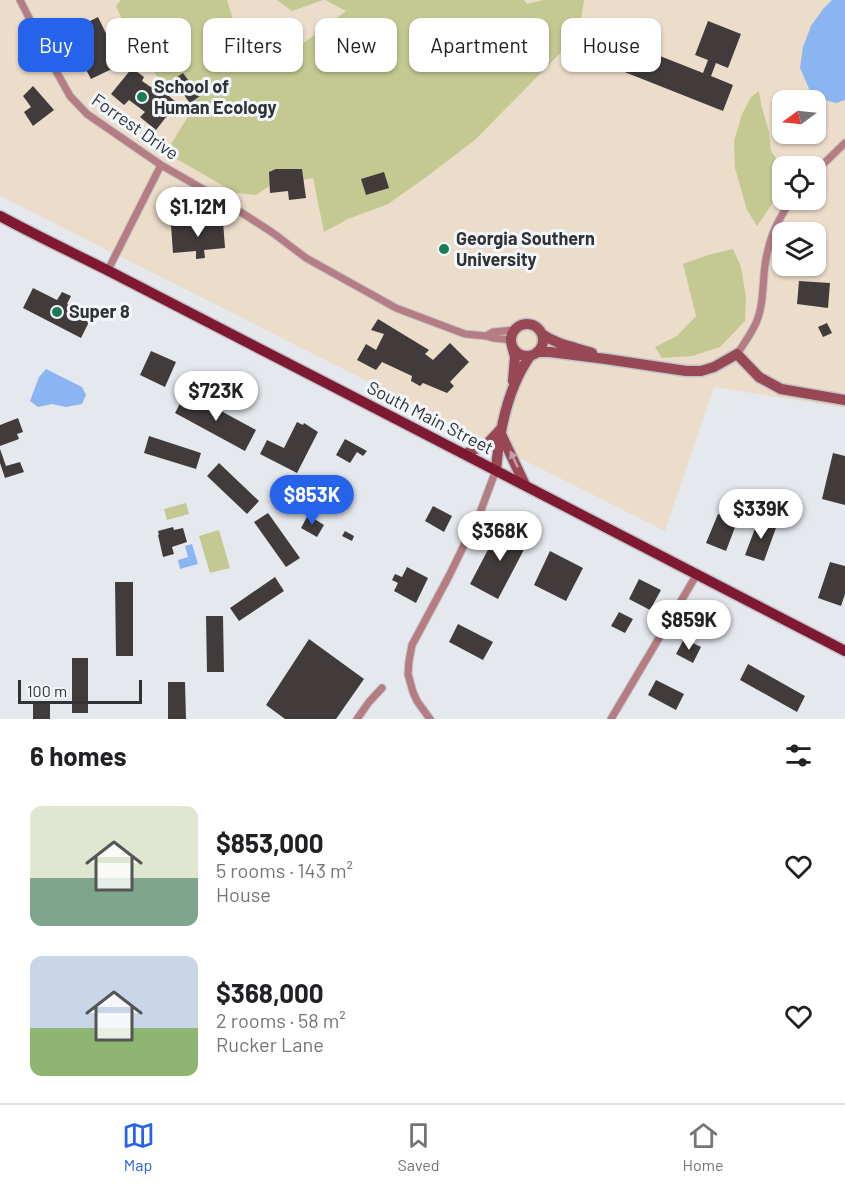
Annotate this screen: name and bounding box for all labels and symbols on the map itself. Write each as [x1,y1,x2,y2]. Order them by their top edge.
place label: School of Human Ecology [154,75,277,118]
street label: Forrest Drive [88,88,183,164]
marker: School of Human Ecology [135,90,149,104]
north arrow [772,90,826,144]
pin: $1.12M [149,187,247,238]
place label: Georgia Southern University [456,227,595,270]
marker: Georgia Southern University [437,242,451,256]
place label: Super 8 [69,300,130,322]
marker: Super 8 [50,305,64,319]
pin: $723K [174,371,258,422]
street label: South Main Street [364,376,497,458]
one-way arrow [509,451,518,468]
pin: $853K [270,475,354,526]
pin: $339K [719,489,803,540]
pin: $368K [458,511,542,562]
pin: $859K [647,600,731,651]
scale bar [18,677,142,704]

